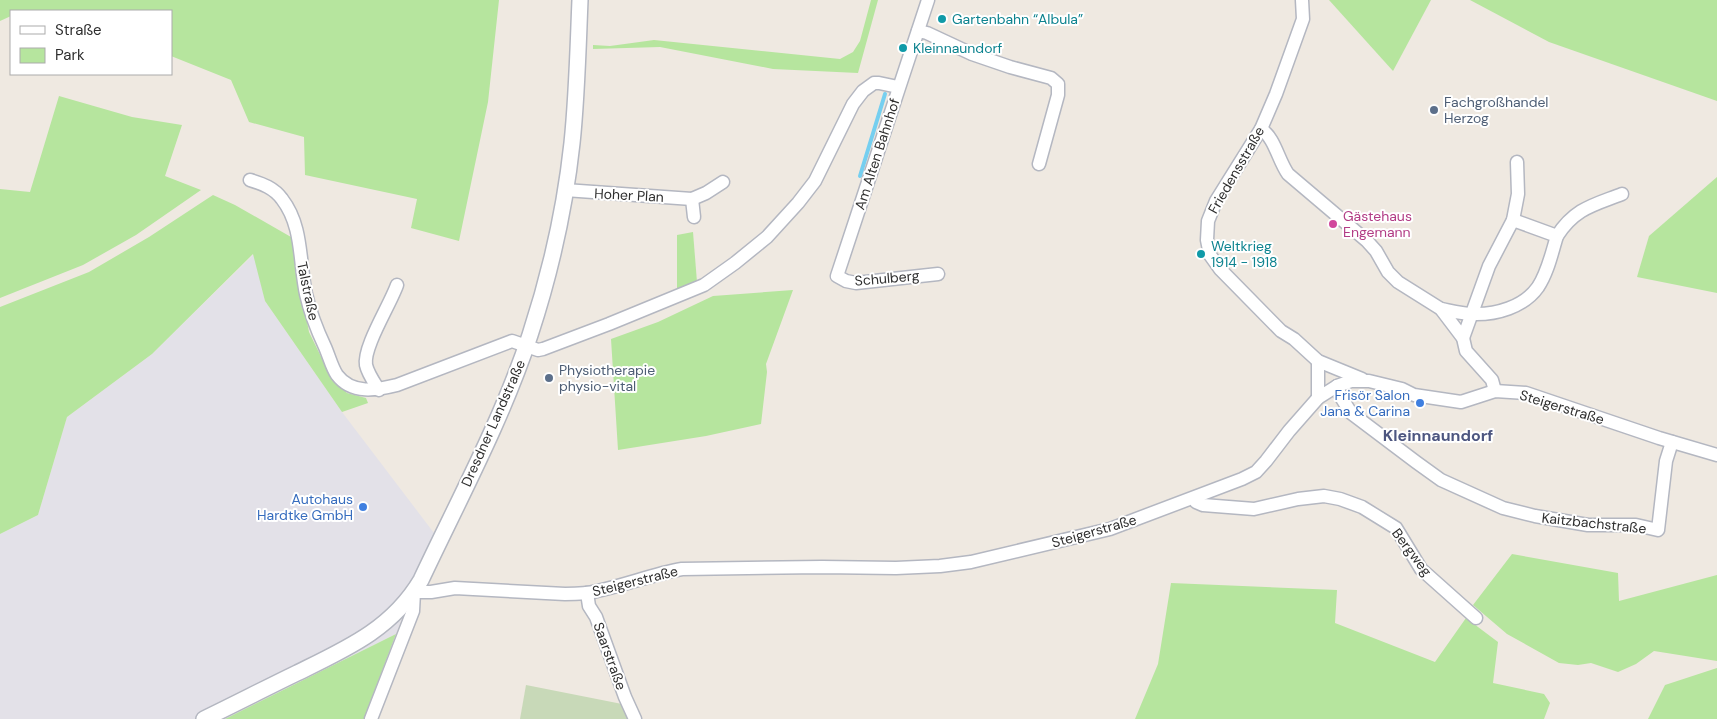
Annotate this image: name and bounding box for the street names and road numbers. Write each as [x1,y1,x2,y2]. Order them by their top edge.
street label: Am Alten Bahnhof [850,96,904,212]
street label: Friedensstraße [1204,123,1268,217]
street label: Hoher Plan [594,184,664,206]
street label: Talstraße [293,260,323,322]
street label: Schulberg [854,266,920,290]
street label: Dresdner Landstraße [457,357,529,489]
street label: Steigerstraße [1518,386,1606,428]
street label: Kaitzbachstraße [1541,509,1647,537]
street label: Steigerstraße [1050,510,1139,552]
street label: Bergweg [1388,524,1436,580]
street label: Steigerstraße [590,562,680,600]
street label: Saarstraße [589,620,631,692]

